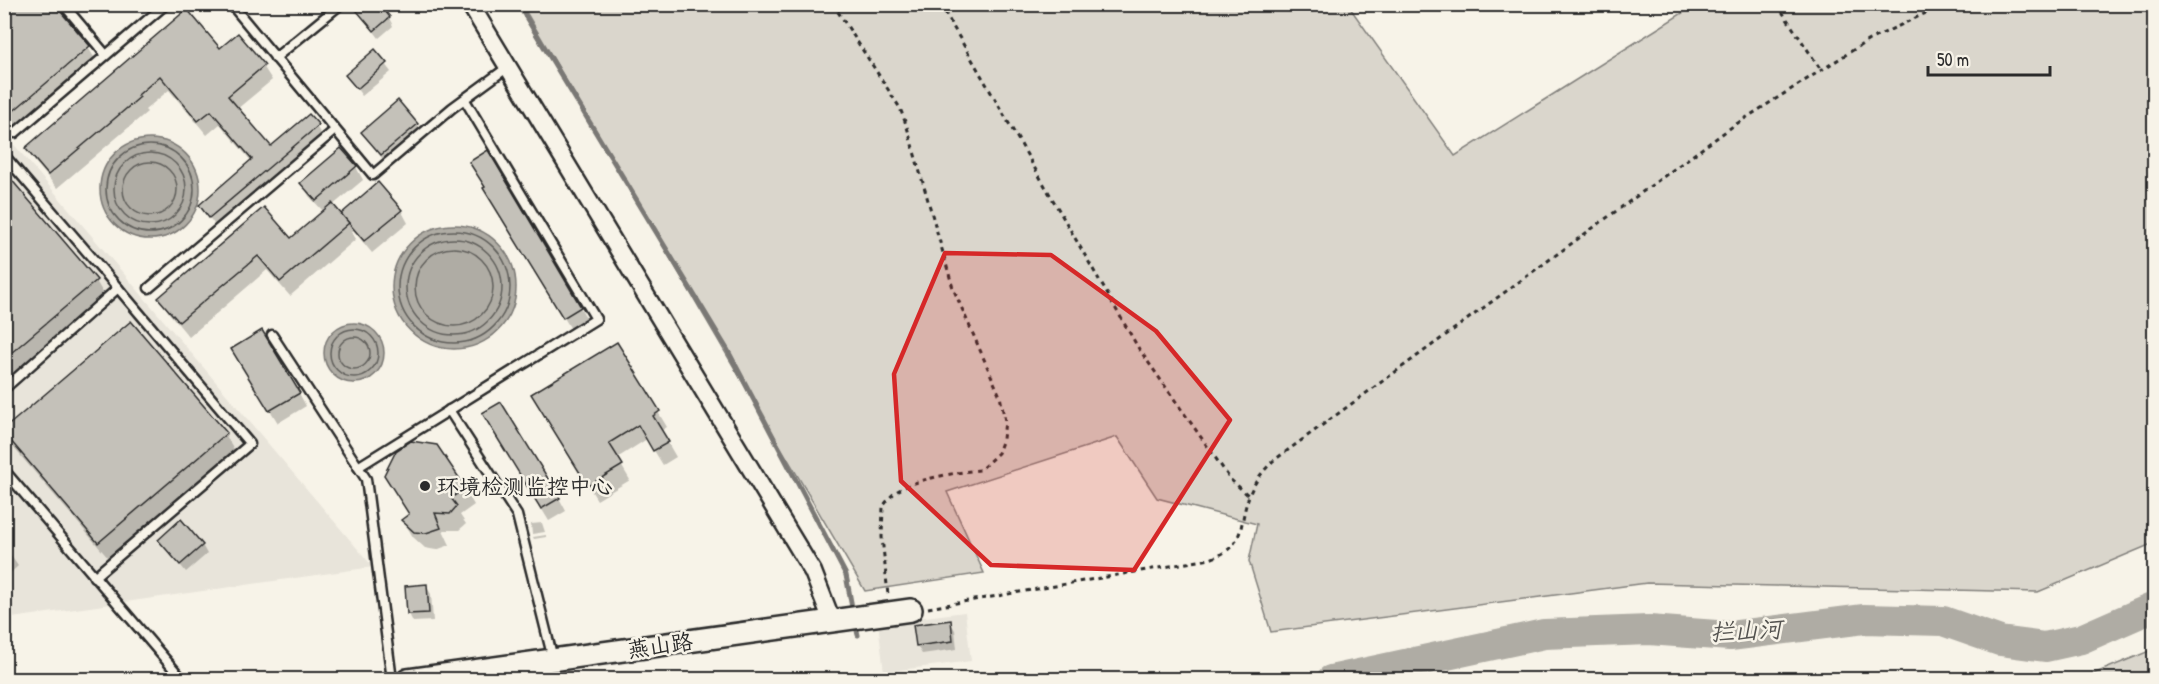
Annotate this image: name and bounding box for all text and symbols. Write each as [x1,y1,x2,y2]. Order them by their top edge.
scale bar [1928,39,2050,77]
text: 50 m [1937,47,1969,72]
place label: 环境检测监控中心 [437,471,613,501]
marker: 环境检测监控中心 [418,479,432,493]
water label: 拦山河 [1709,612,1787,648]
street label: 燕山路 [625,626,695,664]

